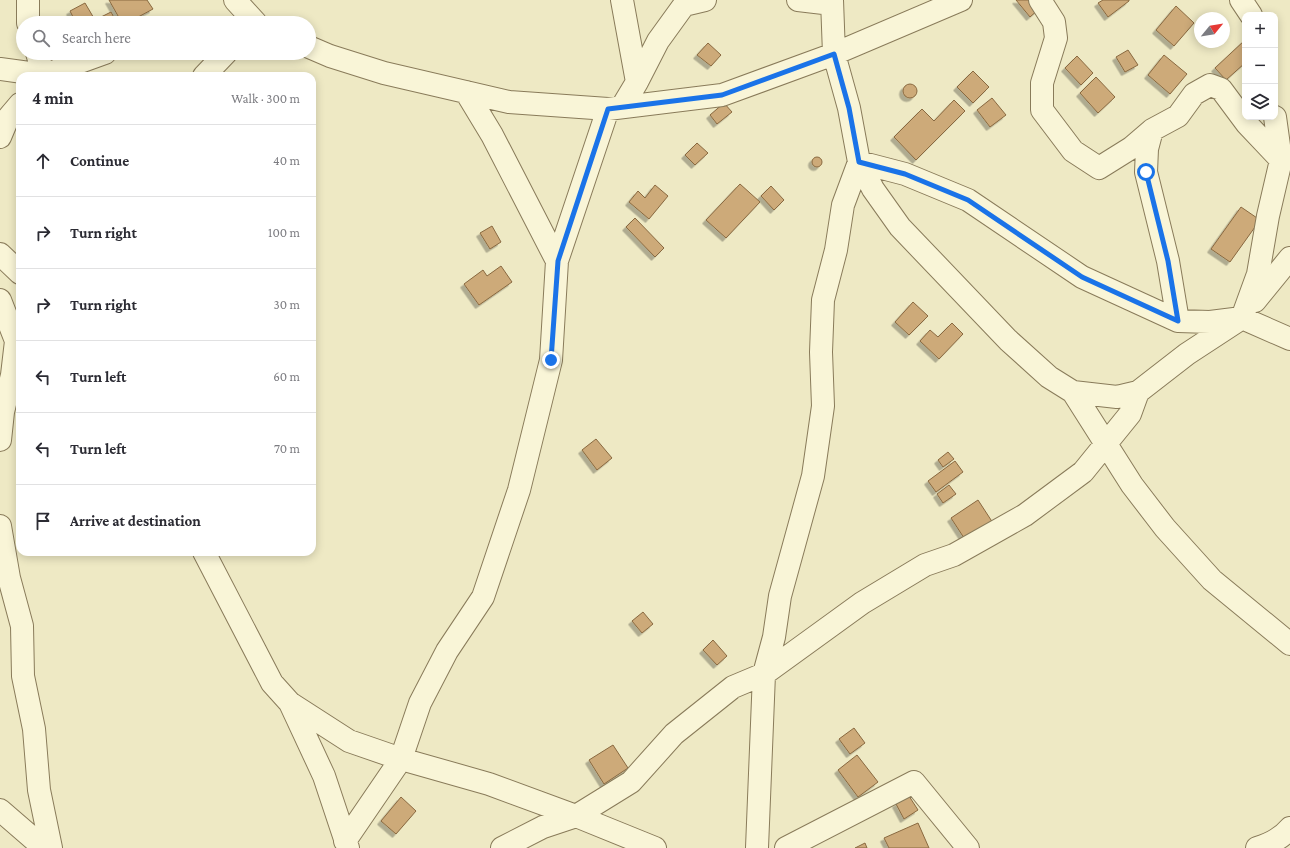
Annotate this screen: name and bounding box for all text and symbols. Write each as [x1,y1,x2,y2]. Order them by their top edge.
north arrow [1194,12,1230,48]
map controls [1242,12,1278,120]
button: + [1242,12,1278,48]
search box [16,16,316,60]
icon: search [30,27,52,49]
text: Search here [62,30,131,46]
button: − [1242,48,1278,84]
button: layers [1242,84,1278,120]
text: 4 min [32,89,74,108]
text: Walk · 300 m [231,91,300,106]
icon: ahead [32,150,54,172]
text: Continue [70,153,129,169]
text: 40 m [273,153,300,168]
route start [1137,163,1155,181]
icon: right [32,222,54,244]
text: Turn right [70,225,137,241]
text: 100 m [268,225,300,240]
icon: right [32,294,54,316]
text: Turn right [70,297,137,313]
text: 30 m [274,297,300,312]
route end [542,351,560,369]
icon: left [32,366,54,388]
text: Turn left [70,369,126,385]
text: 60 m [273,369,300,384]
icon: left [32,438,54,460]
text: Turn left [70,441,126,457]
text: 70 m [274,441,300,456]
icon: arrive [32,510,54,532]
text: Arrive at destination [70,513,201,529]

